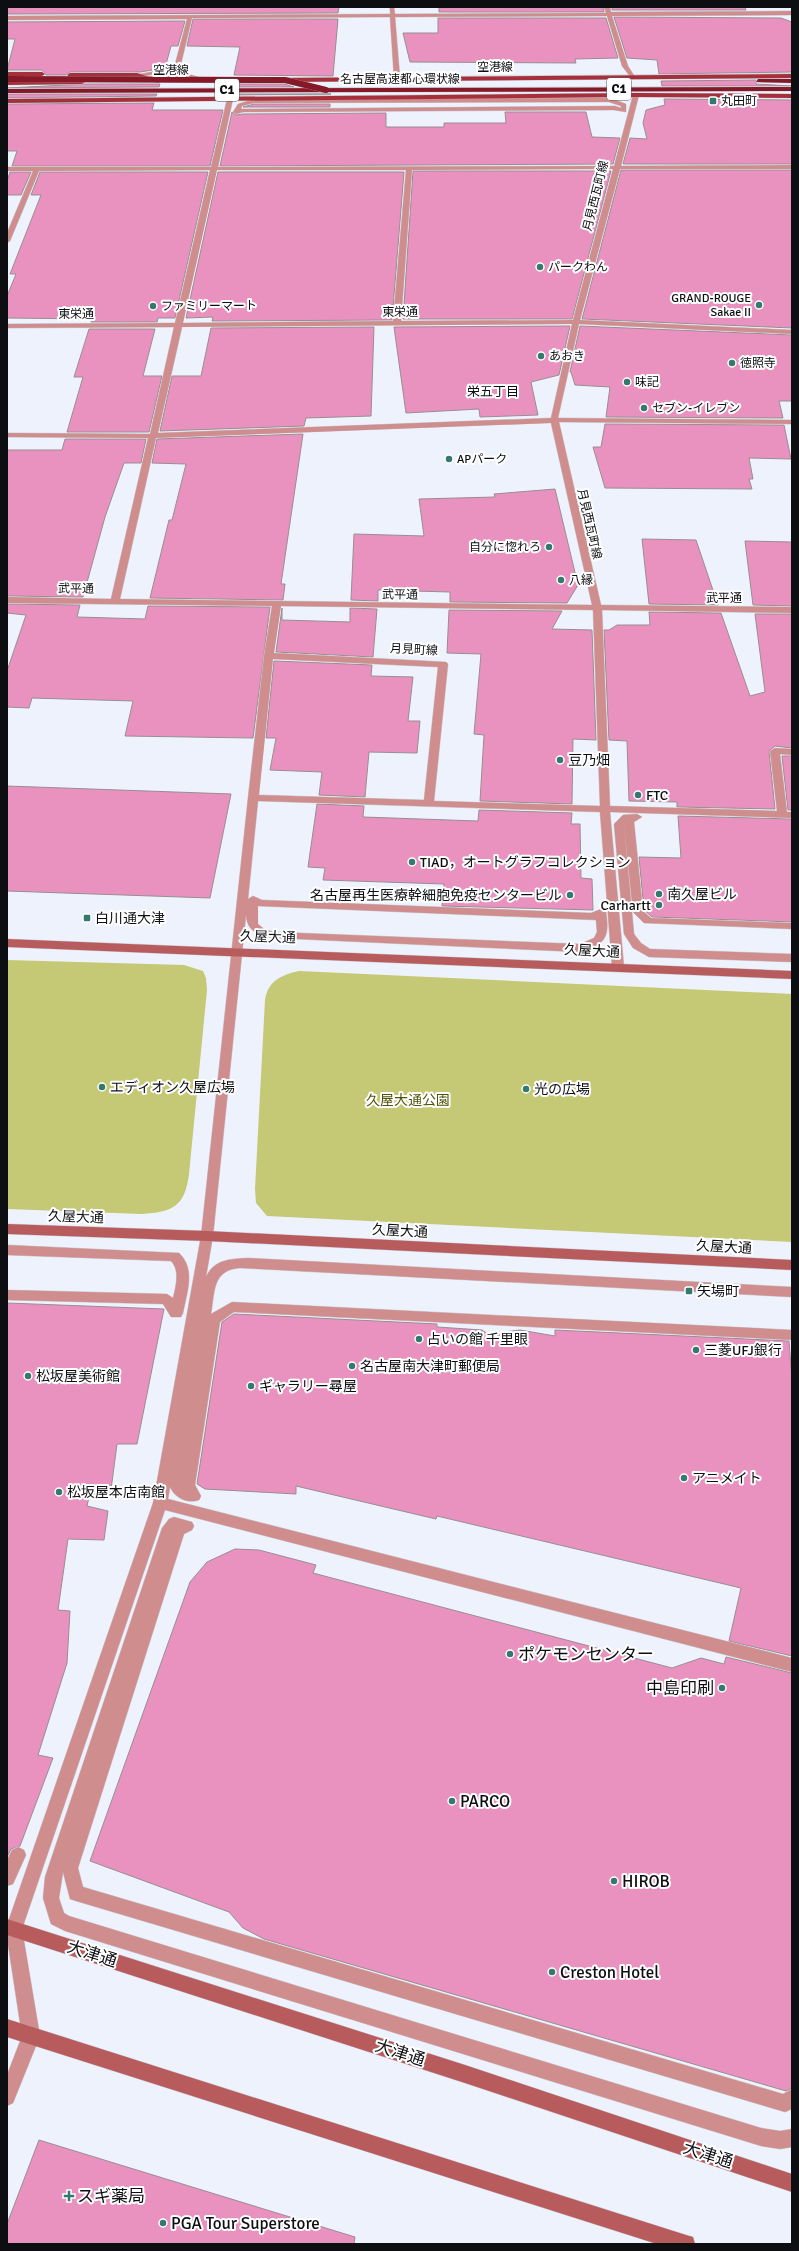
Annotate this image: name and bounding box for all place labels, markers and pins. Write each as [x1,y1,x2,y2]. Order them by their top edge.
place label: 丸田町 [721,94,757,109]
marker: 丸田町 [708,96,718,106]
place label: パークわん [548,260,608,275]
marker: パークわん [535,262,545,272]
place label: GRAND-ROUGE Sakae II [671,291,751,320]
place label: ファミリーマート [161,299,257,314]
marker: GRAND-ROUGE Sakae II [754,300,764,310]
marker: ファミリーマート [148,301,158,311]
place label: あおき [549,349,585,364]
marker: あおき [536,351,546,361]
place label: 徳照寺 [740,356,776,371]
marker: 徳照寺 [727,358,737,368]
place label: 味記 [635,375,659,390]
marker: 味記 [622,377,632,387]
place label: セブン-イレブン [652,401,740,416]
marker: セブン-イレブン [639,403,649,413]
place label: APパーク [457,452,507,467]
marker: APパーク [444,454,454,464]
place label: 自分に惚れろ [469,540,541,555]
marker: 自分に惚れろ [544,542,554,552]
place label: 八縁 [569,573,593,588]
marker: 八縁 [556,575,566,585]
place label: 豆乃畑 [568,752,610,769]
marker: 豆乃畑 [555,755,565,765]
place label: FTC [646,787,668,804]
marker: FTC [633,790,643,800]
place label: TIAD，オートグラフコレクション [420,854,631,871]
marker: TIAD，オートグラフコレクション [407,857,417,867]
place label: 南久屋ビル [667,886,737,903]
place label: 名古屋再生医療幹細胞免疫センタービル [310,887,562,904]
marker: 南久屋ビル [654,889,664,899]
marker: 名古屋再生医療幹細胞免疫センタービル [565,890,575,900]
place label: Carhartt [600,897,651,914]
marker: Carhartt [654,900,664,910]
place label: 白川通大津 [95,910,165,927]
marker: 白川通大津 [82,913,92,923]
place label: エディオン久屋広場 [110,1079,235,1096]
place label: 光の広場 [534,1081,590,1098]
marker: エディオン久屋広場 [97,1082,107,1092]
marker: 光の広場 [521,1084,531,1094]
place label: 矢場町 [697,1283,739,1300]
marker: 矢場町 [684,1286,694,1296]
place label: 占いの館 千里眼 [427,1331,528,1348]
marker: 占いの館 千里眼 [414,1334,424,1344]
place label: 三菱UFJ銀行 [704,1342,782,1359]
marker: 三菱UFJ銀行 [691,1345,701,1355]
place label: 名古屋南大津町郵便局 [360,1358,500,1375]
marker: 名古屋南大津町郵便局 [347,1361,357,1371]
place label: 松坂屋美術館 [36,1368,120,1385]
marker: 松坂屋美術館 [23,1371,33,1381]
place label: ギャラリー尋屋 [259,1378,357,1395]
marker: ギャラリー尋屋 [246,1381,256,1391]
place label: アニメイト [692,1470,762,1487]
marker: アニメイト [679,1473,689,1483]
place label: 松坂屋本店南館 [67,1484,165,1501]
marker: 松坂屋本店南館 [54,1487,64,1497]
place label: ポケモンセンター [518,1644,654,1665]
marker: ポケモンセンター [505,1649,515,1659]
place label: 中島印刷 [646,1678,714,1699]
marker: 中島印刷 [717,1683,727,1693]
place label: PARCO [460,1791,510,1812]
marker: PARCO [447,1796,457,1806]
place label: HIROB [622,1871,670,1892]
marker: HIROB [609,1876,619,1886]
place label: Creston Hotel [560,1962,659,1983]
marker: Creston Hotel [547,1967,557,1977]
place label: スギ薬局 [77,2186,145,2207]
marker: スギ薬局 [64,2191,74,2201]
place label: PGA Tour Superstore [171,2213,320,2234]
marker: PGA Tour Superstore [158,2218,168,2228]

